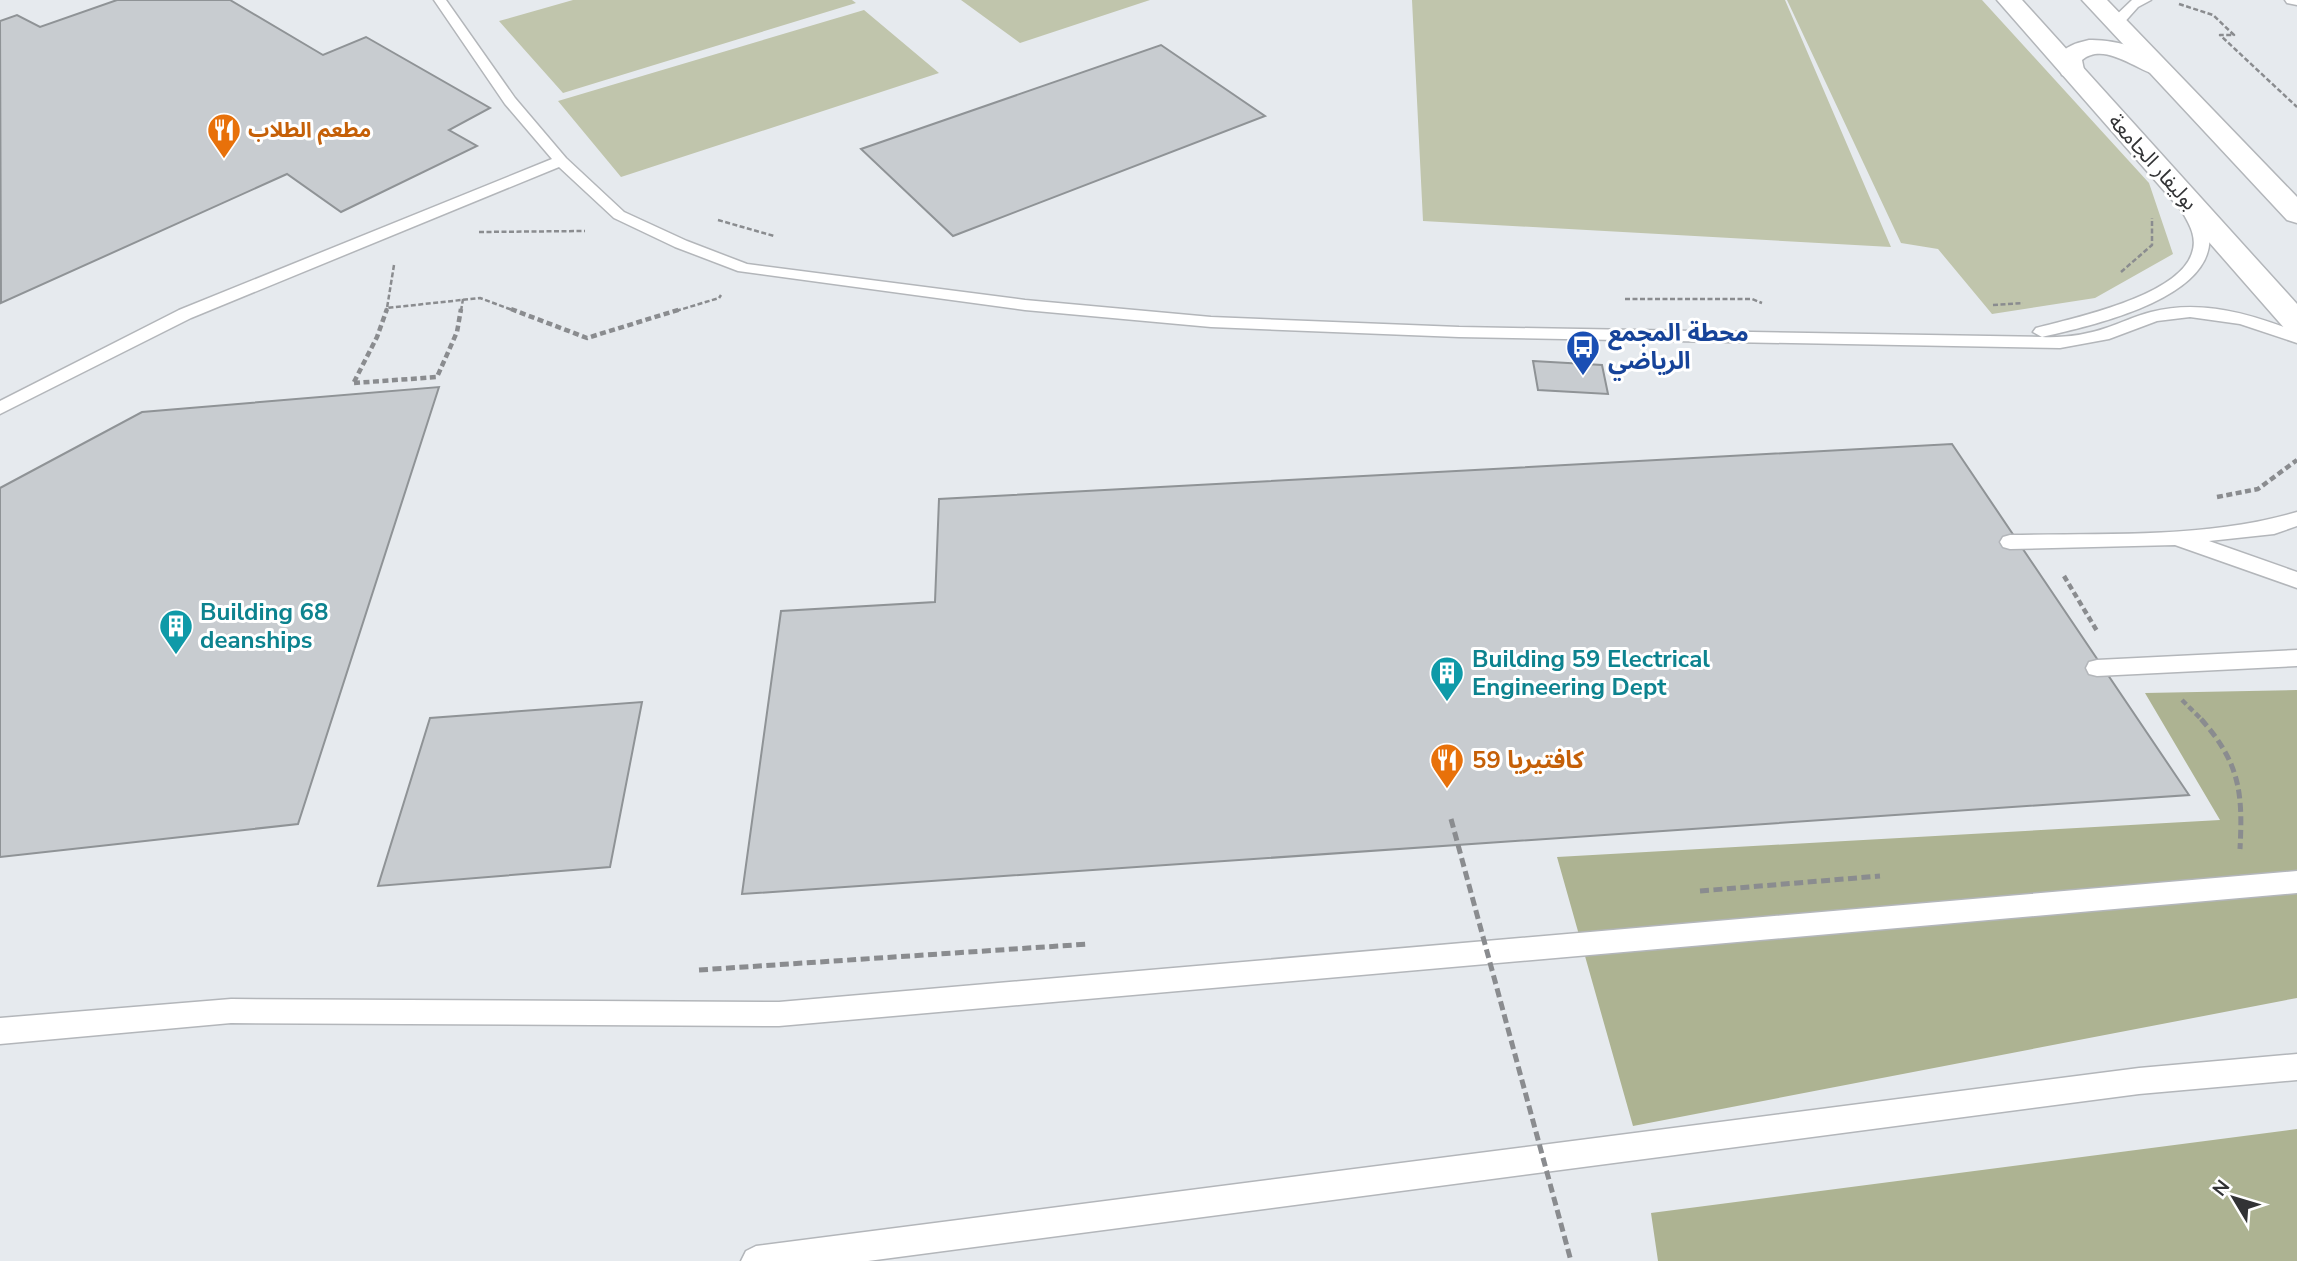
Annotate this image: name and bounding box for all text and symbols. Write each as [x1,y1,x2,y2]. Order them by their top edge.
street label: بوليفار الجامعة [2102,108,2204,216]
restaurant icon: مطعم الطلاب [205,111,243,160]
place label: مطعم الطلاب [248,116,371,145]
place label: محطة المجمع الرياضي [1608,317,1749,381]
bus stop icon: محطة المجمع الرياضي [1564,328,1602,377]
place label: Building 68 deanships [200,596,328,656]
building icon: Building 68 deanships [157,607,195,656]
place label: Building 59 Electrical Engineering Dept [1472,643,1710,703]
building icon: Building 59 Electrical Engineering Dept [1428,654,1466,703]
restaurant icon: كافتيريا 59 [1428,741,1466,790]
place label: كافتيريا 59 [1472,744,1585,776]
north arrow [2199,1163,2269,1233]
text: N [2207,1175,2236,1202]

